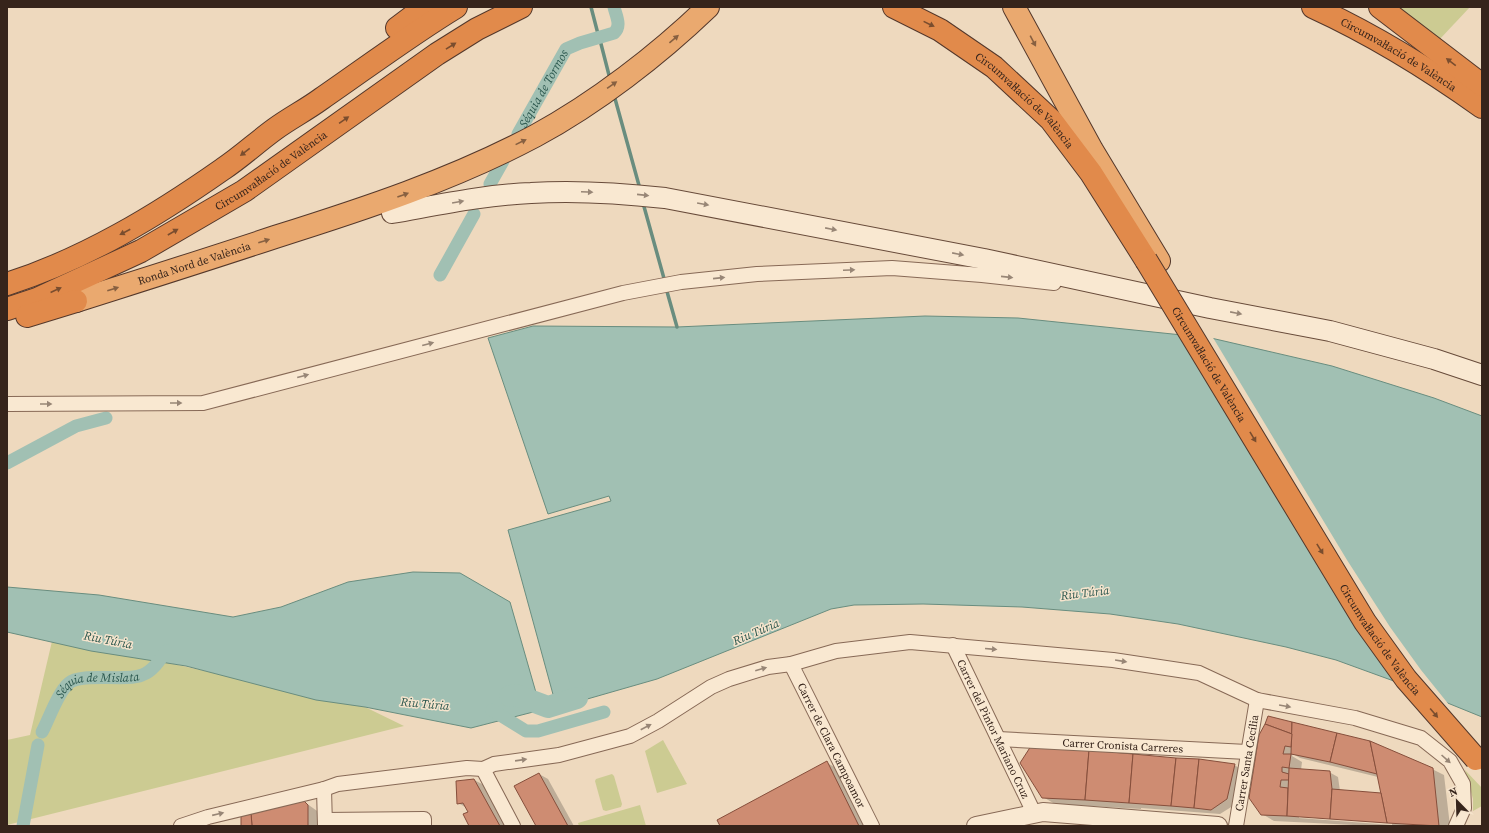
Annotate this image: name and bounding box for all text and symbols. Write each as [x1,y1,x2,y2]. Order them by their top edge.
street label: Circumval·lació de València [1338,15,1460,95]
one-way arrow [923,21,935,28]
one-way arrow [669,34,679,43]
one-way arrow [1029,36,1036,47]
one-way arrow [445,42,456,49]
water label: Séquia de Tormos [515,46,572,131]
street label: Circumval·lació de València [972,49,1077,152]
one-way arrow [1446,58,1456,66]
one-way arrow [607,81,617,89]
one-way arrow [339,116,349,124]
street label: Circumval·lació de València [212,127,330,214]
one-way arrow [516,139,527,145]
one-way arrow [240,148,250,156]
one-way arrow [581,188,593,195]
one-way arrow [397,192,409,198]
one-way arrow [637,192,649,199]
one-way arrow [452,198,464,204]
one-way arrow [697,201,709,207]
one-way arrow [825,226,837,232]
one-way arrow [120,229,131,235]
one-way arrow [167,229,179,236]
street label: Ronda Nord de València [136,238,253,289]
one-way arrow [258,238,270,244]
one-way arrow [952,251,964,257]
one-way arrow [843,267,855,274]
one-way arrow [1001,274,1013,281]
one-way arrow [713,275,726,281]
one-way arrow [107,286,119,292]
one-way arrow [51,287,62,293]
street label: Circumval·lació de València [1168,304,1250,426]
one-way arrow [1230,310,1242,316]
one-way arrow [422,340,435,346]
one-way arrow [296,373,309,379]
one-way arrow [170,400,183,406]
one-way arrow [40,401,53,407]
one-way arrow [1249,431,1256,443]
one-way arrow [1316,544,1324,554]
street label: Circumval·lació de València [1336,581,1424,699]
water label: Riu Túria [1059,582,1111,604]
water label: Riu Túria [729,615,782,649]
water label: Riu Túria [81,627,134,653]
one-way arrow [985,645,997,652]
street label: Carrer del Pintor Mariano Cruz [953,657,1033,801]
one-way arrow [1115,658,1127,664]
one-way arrow [756,666,768,672]
water label: Séquia de Mislata [52,668,141,701]
street label: Carrer de Clara Campoamor [794,680,869,811]
water label: Riu Túria [399,694,451,714]
one-way arrow [1279,703,1292,709]
one-way arrow [1429,707,1438,718]
street label: Carrer Santa Cecília [1232,713,1262,812]
one-way arrow [640,724,652,731]
street label: Carrer Cronista Carreres [1062,735,1184,757]
one-way arrow [1441,754,1451,763]
one-way arrow [515,757,527,763]
north arrow [1437,781,1477,821]
text: N [1447,784,1460,801]
one-way arrow [212,811,224,817]

